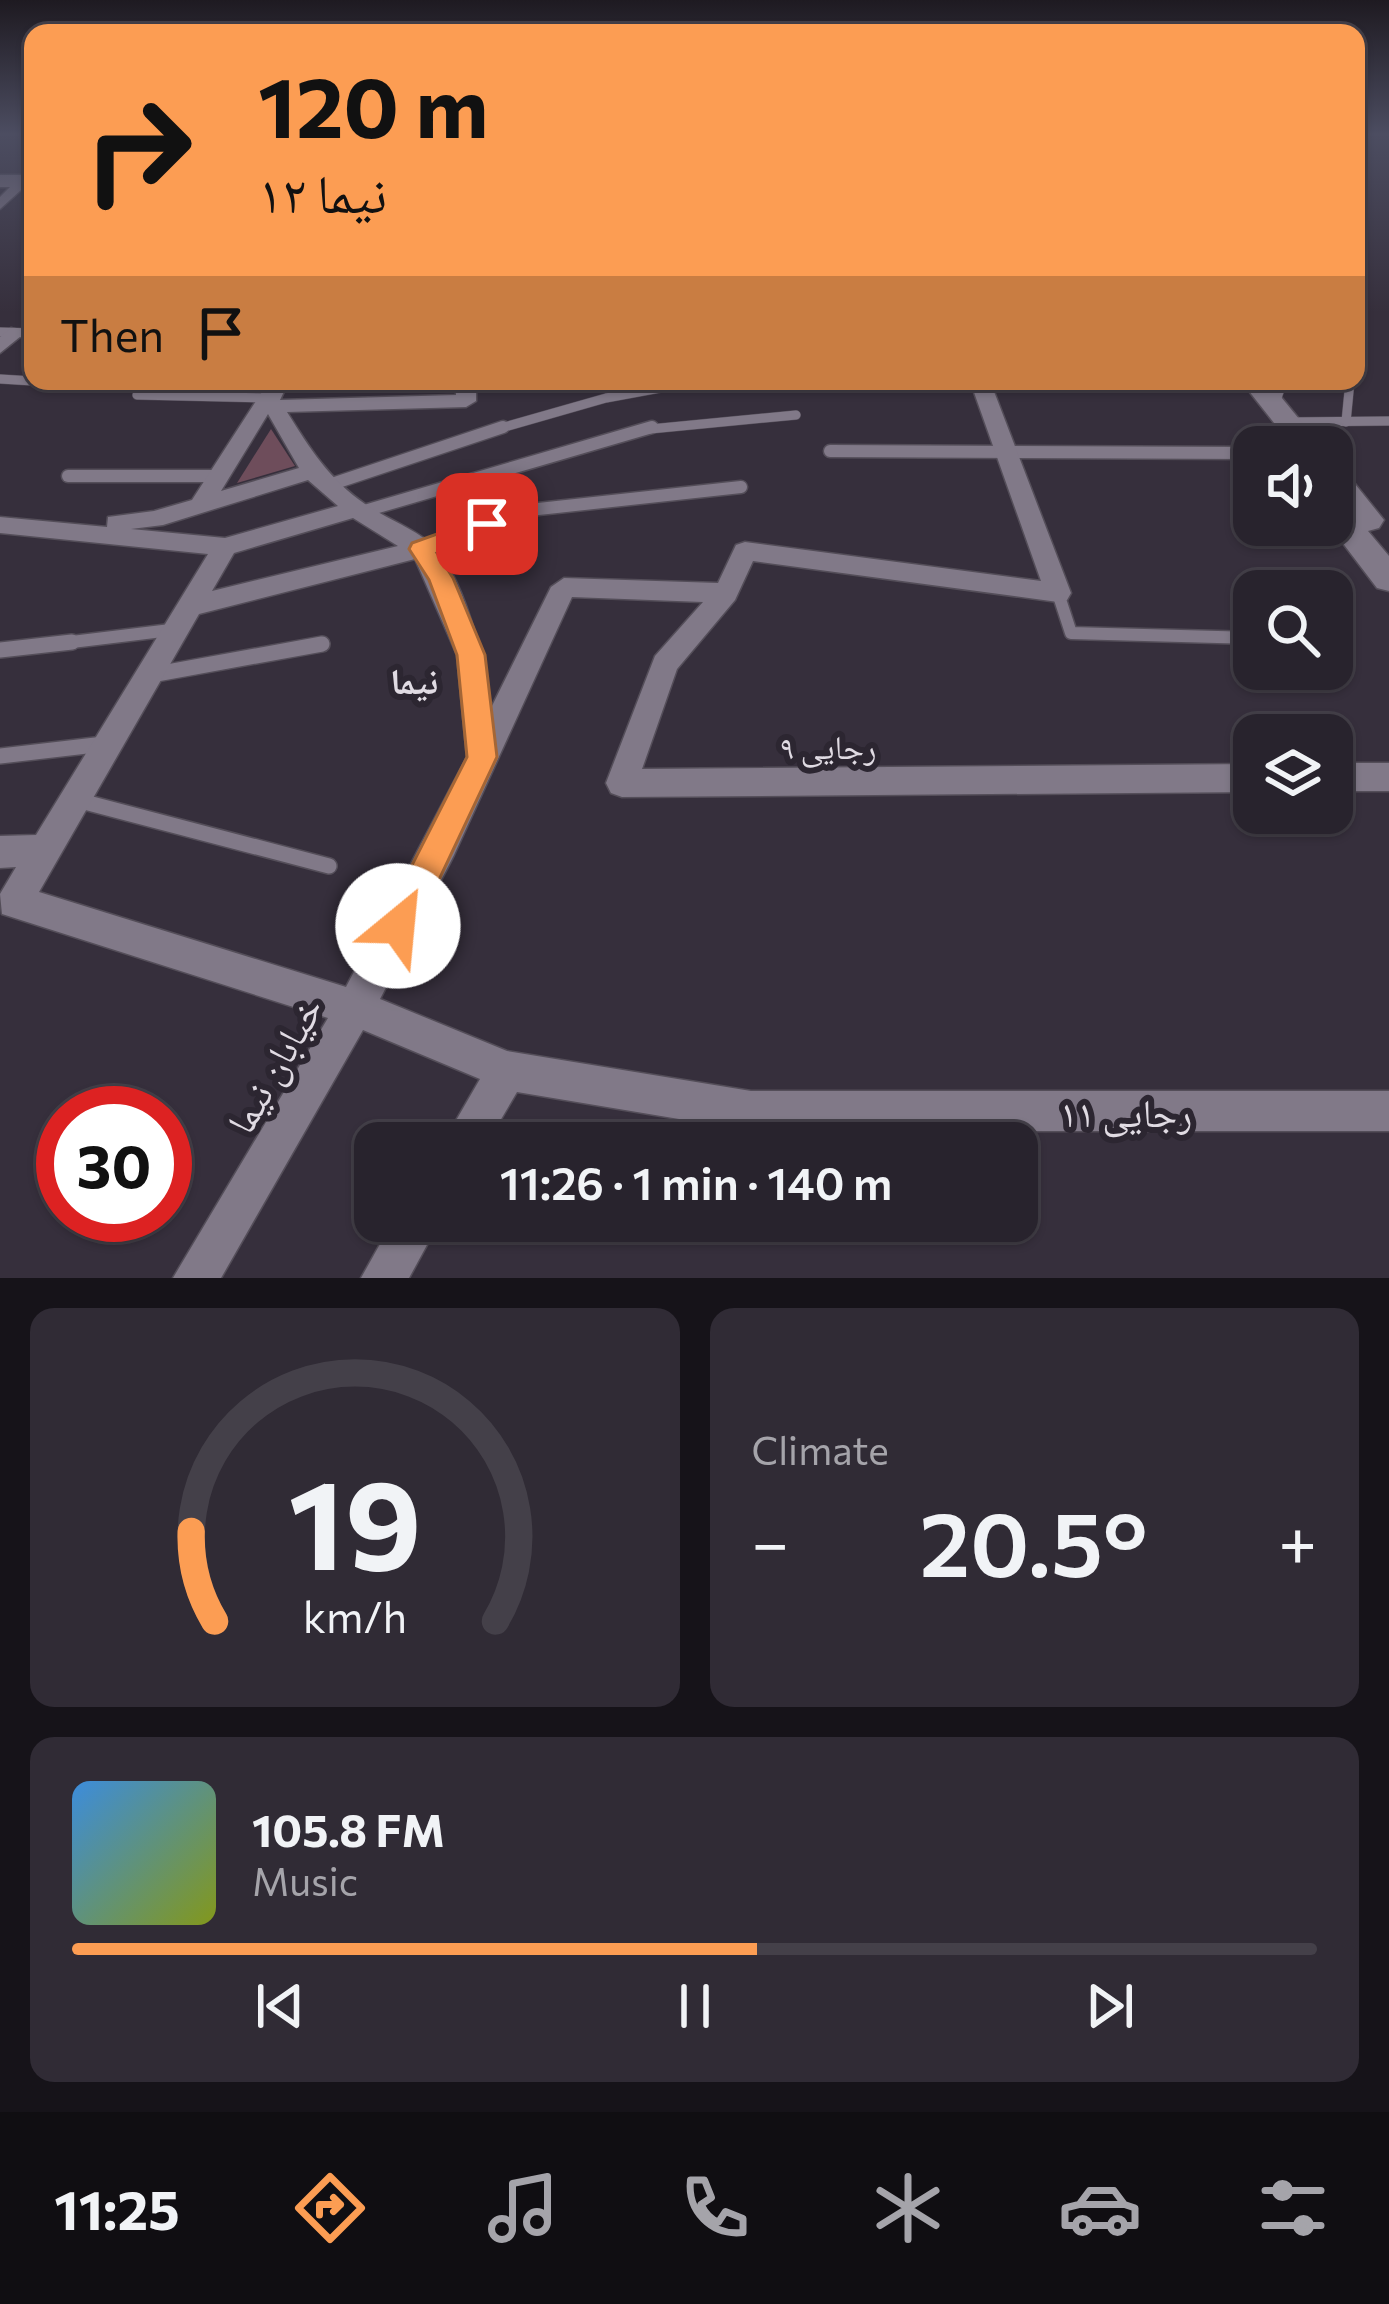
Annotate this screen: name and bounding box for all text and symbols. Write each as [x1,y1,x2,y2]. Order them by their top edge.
text: 120 m [258,53,488,155]
icon: right [60,72,216,228]
text: نیما ۱۲ [258,158,387,224]
icon: arrive [188,300,254,366]
text: Then [60,306,164,361]
map controls [1233,426,1353,834]
button: sound [1233,426,1353,546]
pin [436,473,538,575]
icon: arrive [454,491,520,557]
button: search [1233,570,1353,690]
district label: نیما [390,657,438,702]
button: layers [1233,714,1353,834]
street label: رجایی ۹ [779,725,877,768]
position arrow [335,863,461,989]
street label: خیابان نیما [215,987,333,1142]
speed limit sign: 30 [36,1086,192,1242]
street label: رجایی ۱۱ [1060,1087,1192,1138]
text: 11:26 · 1 min · 140 m [500,1154,892,1209]
text: Climate [752,1425,889,1473]
text: 19 [288,1443,421,1596]
text: 20.5° [920,1485,1148,1596]
text: − [752,1500,789,1581]
text: + [1278,1500,1317,1581]
text: km/h [303,1588,407,1641]
text: 105.8 FM [252,1801,445,1856]
text: Music [252,1856,358,1904]
icon: previous [247,1973,313,2039]
icon: pause [662,1973,728,2039]
icon: next [1077,1973,1143,2039]
icon: directions [288,2166,372,2250]
icon: music [481,2166,565,2250]
icon: phone [673,2166,757,2250]
icon: climate [866,2166,950,2250]
icon: car [1058,2166,1142,2250]
icon: filters [1251,2166,1335,2250]
text: 11:25 [54,2175,180,2241]

